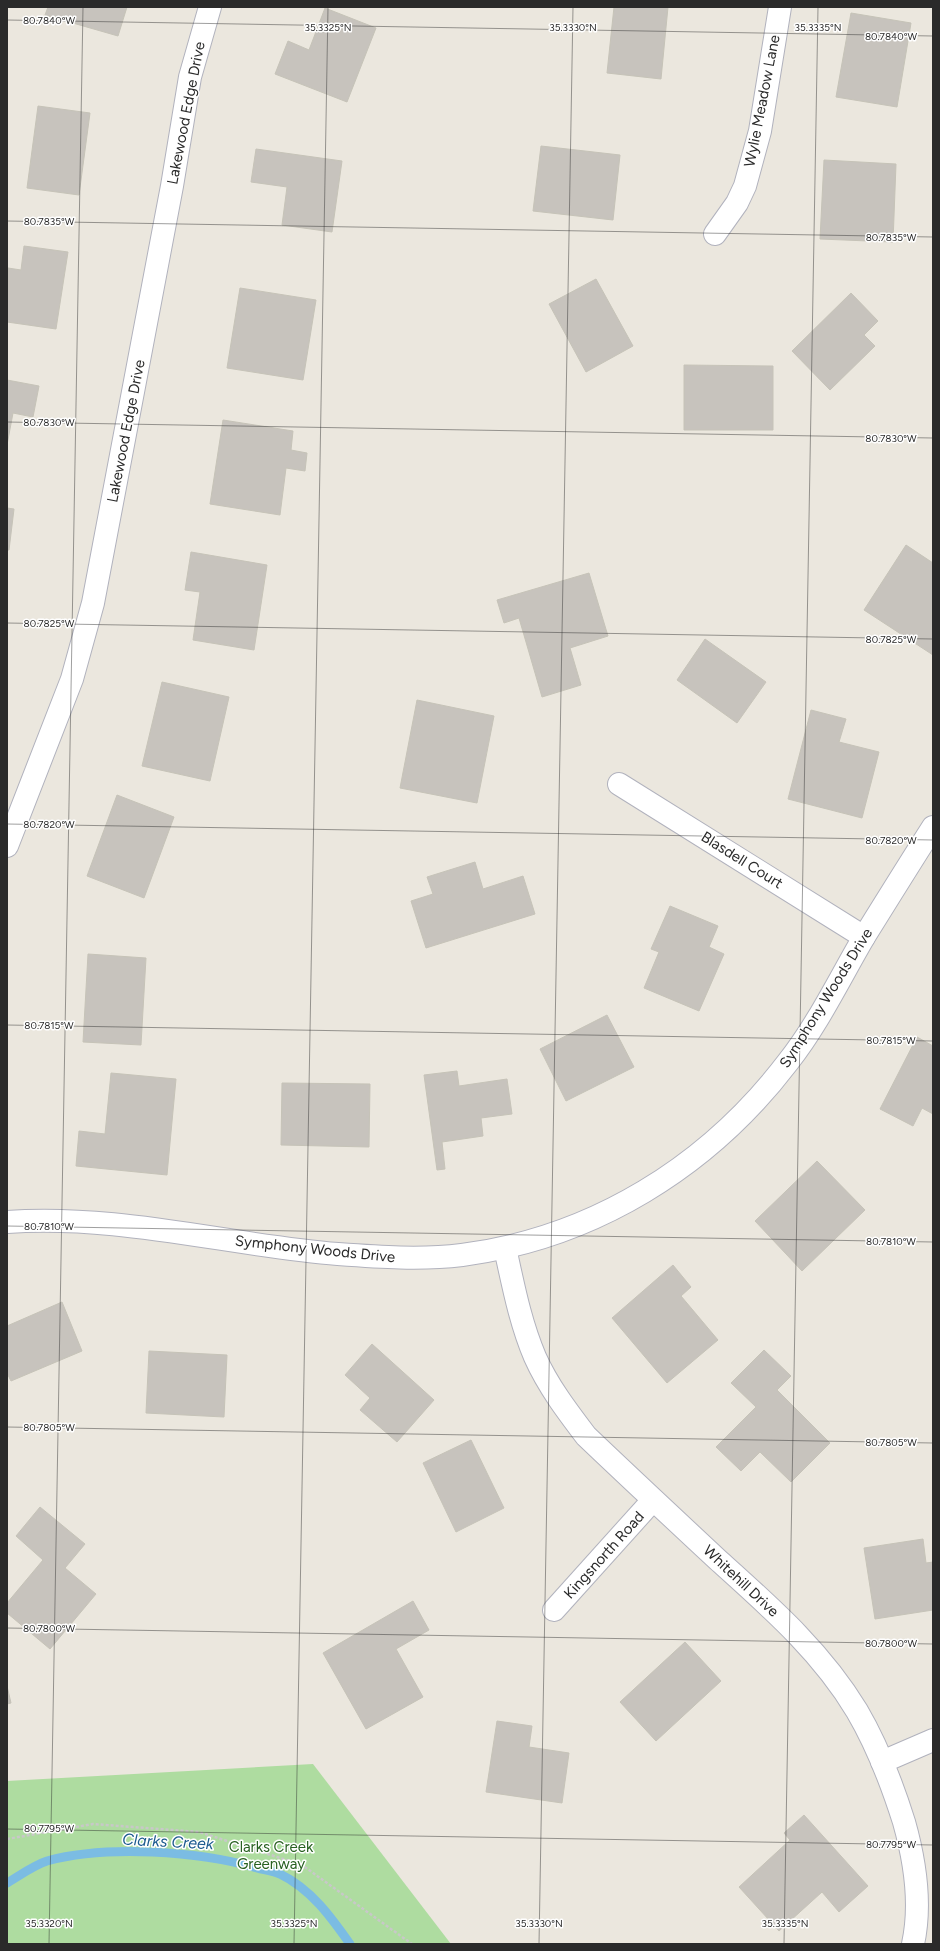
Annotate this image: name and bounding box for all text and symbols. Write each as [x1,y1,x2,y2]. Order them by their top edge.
text: 80.7840°W [23,14,75,27]
text: 35.3325°N [305,21,351,34]
text: 35.3330°N [549,21,597,34]
text: 35.3335°N [795,21,841,34]
text: 80.7840°W [865,30,917,43]
street label: Wylie Meadow Lane [740,33,784,169]
street label: Lakewood Edge Drive [163,40,209,186]
text: 80.7835°W [24,215,75,228]
text: 80.7835°W [866,231,917,244]
street label: Lakewood Edge Drive [103,358,149,504]
text: 80.7830°W [23,416,75,429]
text: 80.7830°W [865,432,917,445]
text: 80.7825°W [24,617,75,630]
text: 80.7825°W [866,633,917,646]
text: 80.7820°W [23,818,75,831]
street label: Blasdell Court [698,828,786,892]
text: 80.7820°W [865,834,917,847]
street label: Symphony Woods Drive [776,925,876,1071]
text: 80.7815°W [24,1019,74,1032]
text: 80.7815°W [866,1034,916,1047]
text: 80.7810°W [24,1220,74,1233]
street label: Symphony Woods Drive [234,1232,396,1266]
text: 80.7810°W [866,1235,916,1248]
text: 80.7805°W [23,1421,75,1434]
text: 80.7805°W [865,1436,917,1449]
street label: Kingsnorth Road [560,1508,648,1602]
street label: Whitehill Drive [699,1541,783,1621]
text: 80.7800°W [23,1622,76,1635]
text: 80.7800°W [865,1637,918,1650]
text: 80.7795°W [24,1822,74,1835]
water label: Clarks Creek [122,1830,215,1853]
park label: Clarks Creek Greenway [229,1838,314,1873]
text: 80.7795°W [866,1838,916,1851]
text: 35.3320°N [25,1917,73,1930]
text: 35.3325°N [271,1917,317,1930]
text: 35.3330°N [515,1917,563,1930]
text: 35.3335°N [762,1917,808,1930]

